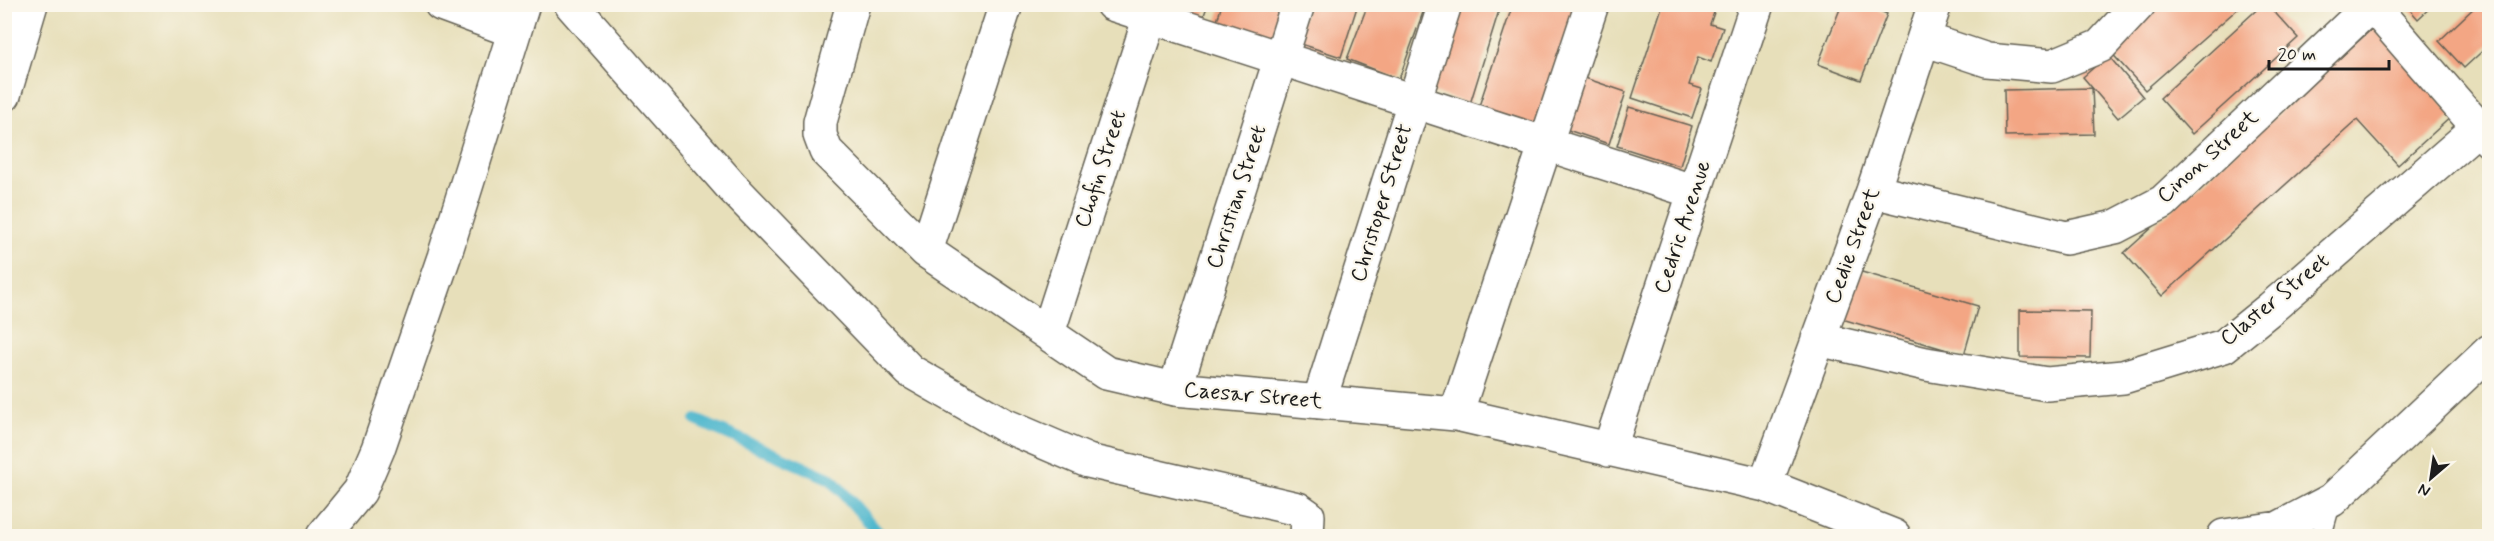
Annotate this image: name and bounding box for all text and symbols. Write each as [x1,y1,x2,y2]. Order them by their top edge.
scale bar [2269,33,2389,71]
text: 20 m [2278,43,2316,67]
street label: Cinon Street [2151,104,2265,210]
street label: Chofin Street [1069,106,1133,232]
street label: Christoper Street [1345,120,1419,286]
street label: Christian Street [1201,121,1273,273]
street label: Cedric Avenue [1648,157,1718,297]
street label: Cedie Street [1819,184,1887,308]
street label: Claster Street [2215,247,2335,353]
street label: Caesar Street [1182,376,1324,416]
north arrow [2401,448,2461,508]
text: N [2415,478,2434,502]

